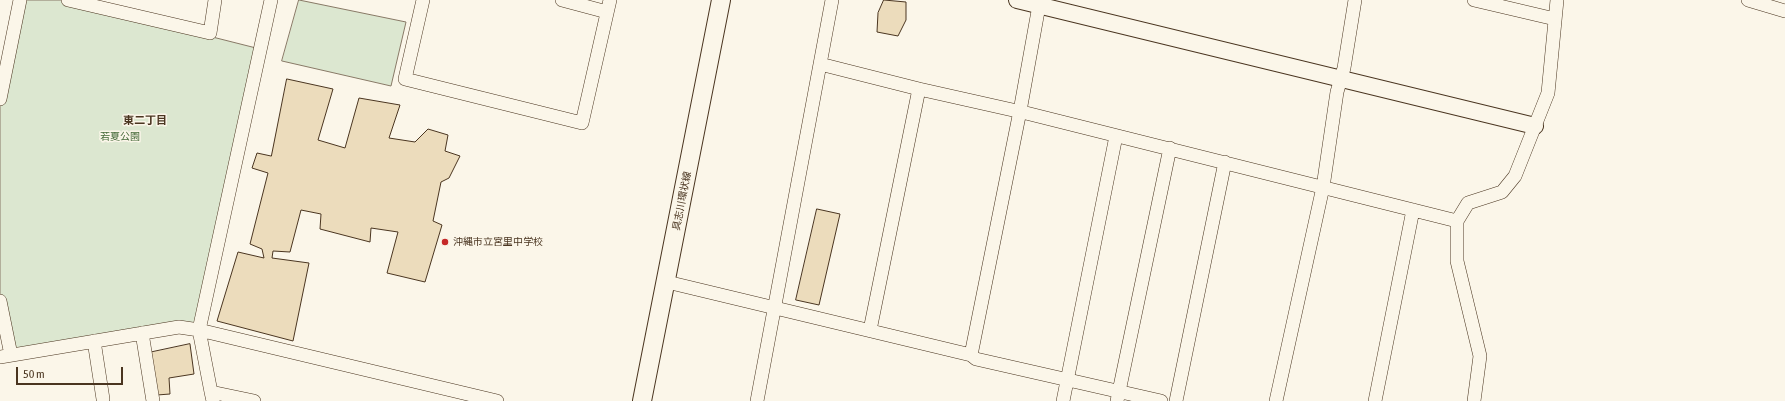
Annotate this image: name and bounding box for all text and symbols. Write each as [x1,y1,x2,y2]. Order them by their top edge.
district label: 東二丁目 [123,114,167,128]
park label: 若夏公園 [100,131,140,143]
street label: 具志川環状線 [670,170,694,232]
place label: 沖縄市立宮里中学校 [453,236,543,248]
marker: 沖縄市立宮里中学校 [440,237,450,247]
scale bar [18,359,125,385]
text: 50 m [23,367,45,381]

